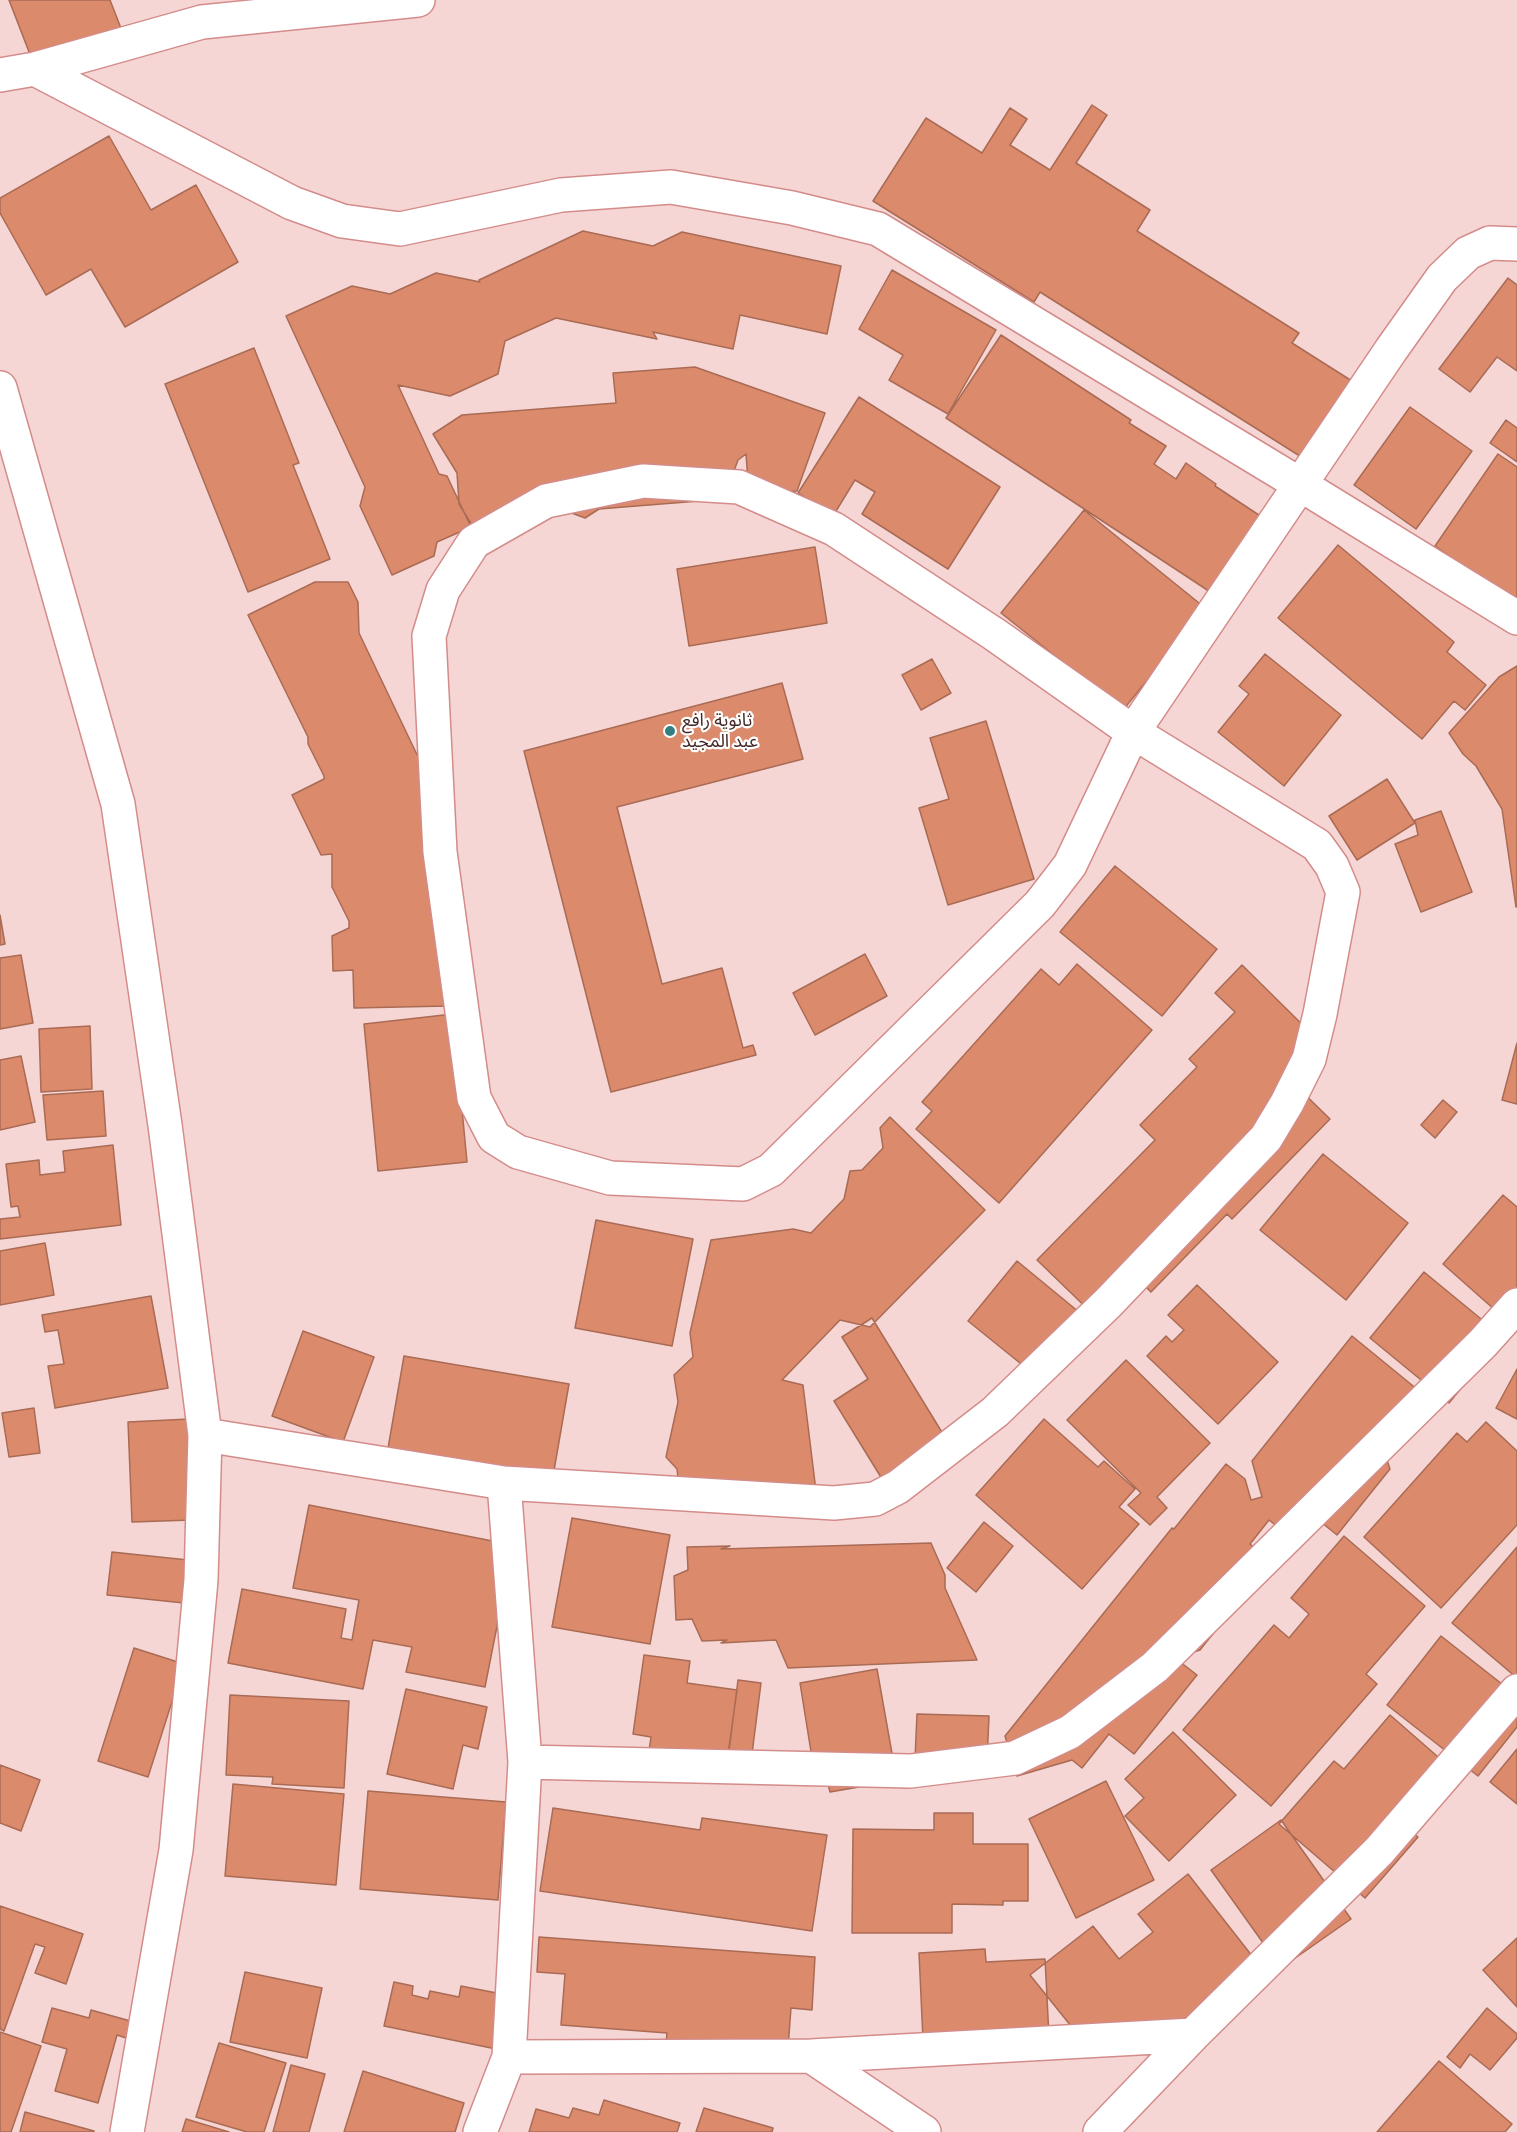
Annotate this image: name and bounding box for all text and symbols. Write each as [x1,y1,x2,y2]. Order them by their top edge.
place label: ثانوية رافع عبد المجيد [682,710,758,752]
marker: ثانوية رافع عبد المجيد [663,724,677,738]

